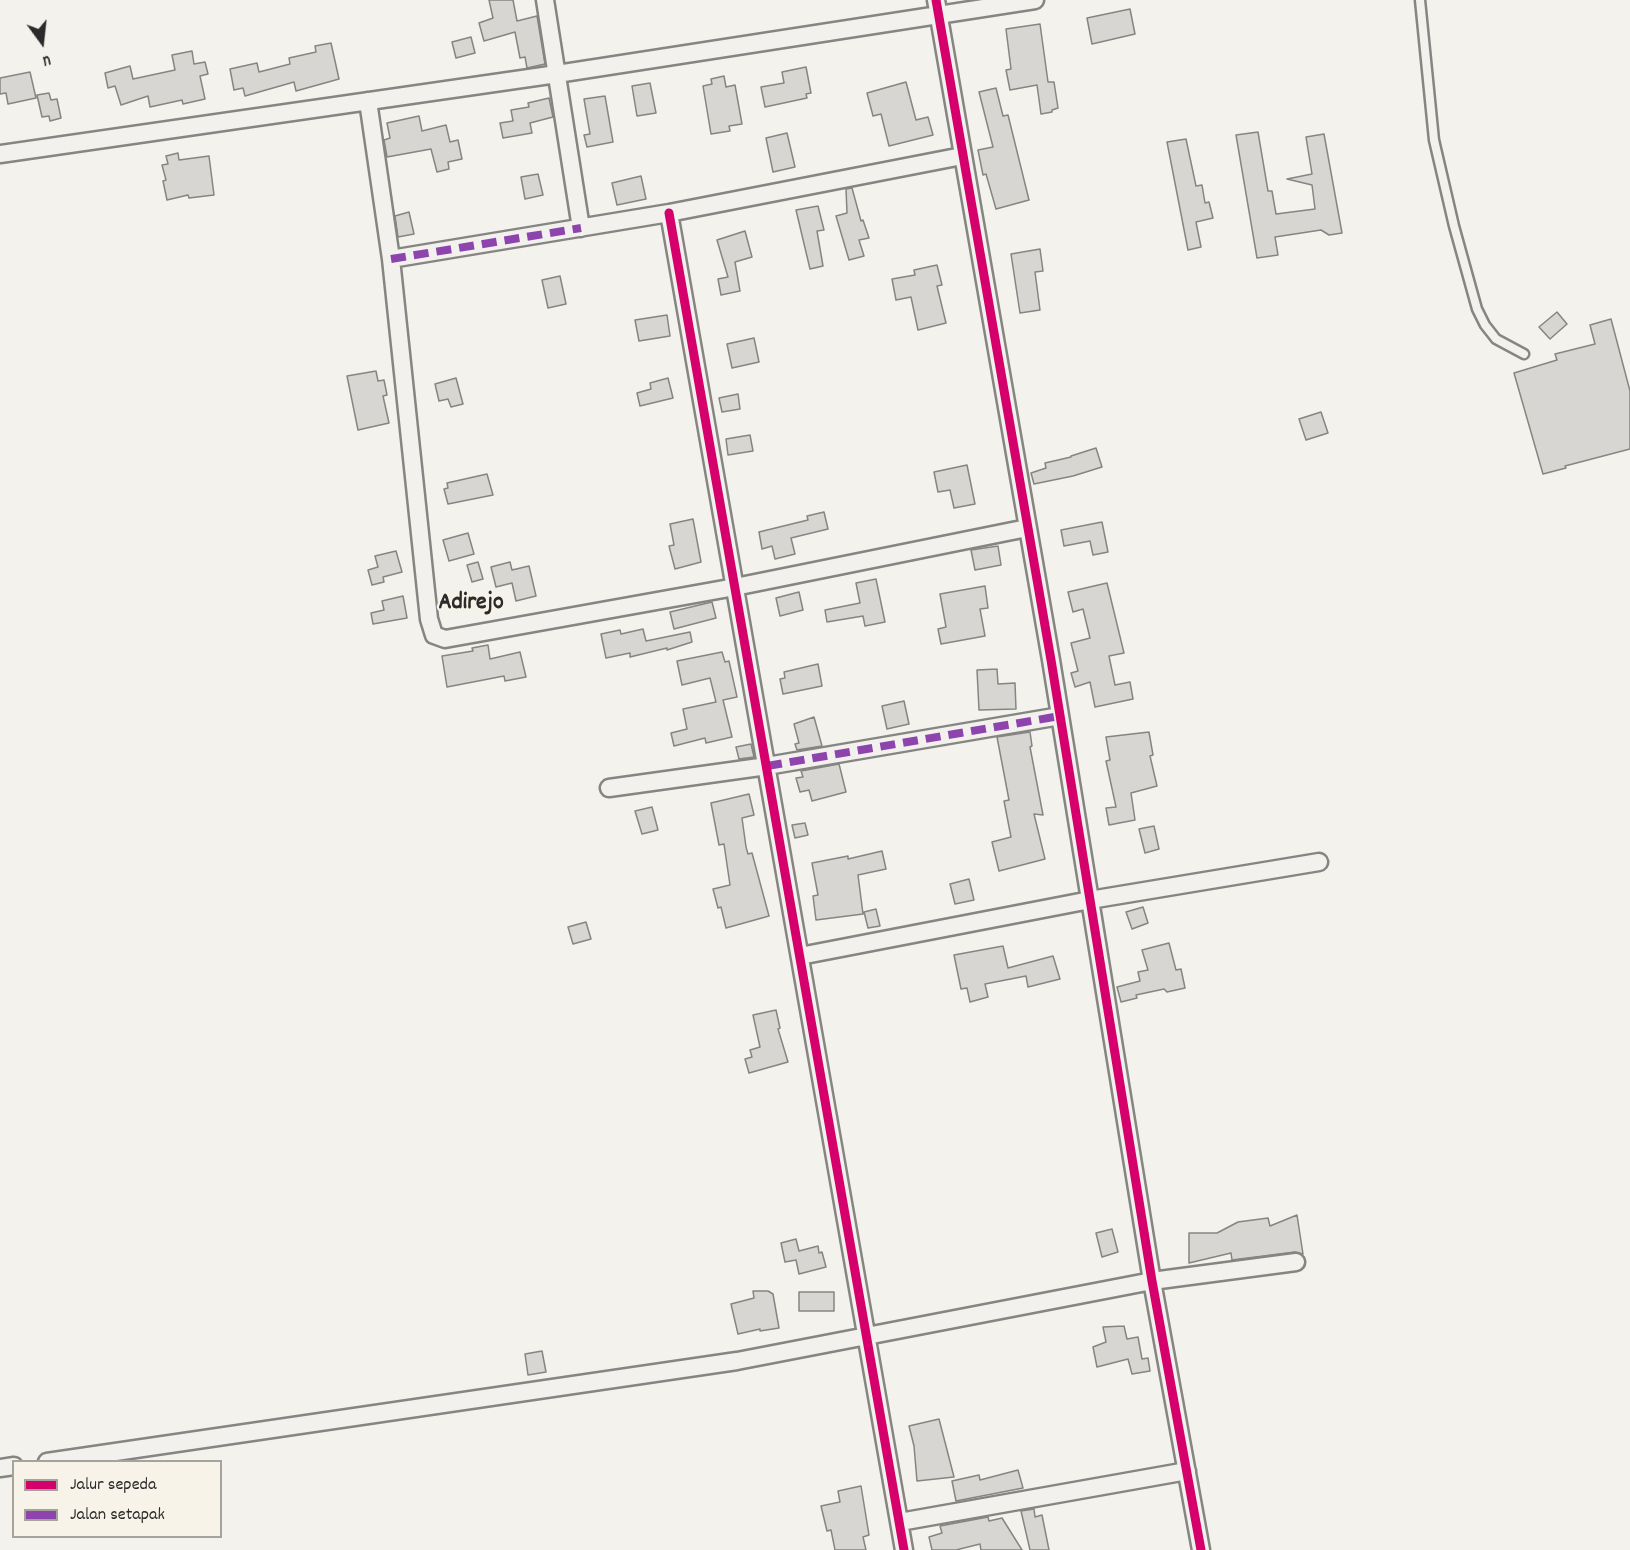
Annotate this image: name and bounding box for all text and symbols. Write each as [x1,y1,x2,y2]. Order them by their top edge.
north arrow [12,12,72,72]
text: U [40,48,53,72]
district label: Adirejo [438,591,504,619]
legend [12,1460,222,1538]
text: Jalur sepeda [70,1473,156,1498]
text: Jalan setapak [70,1503,165,1528]

